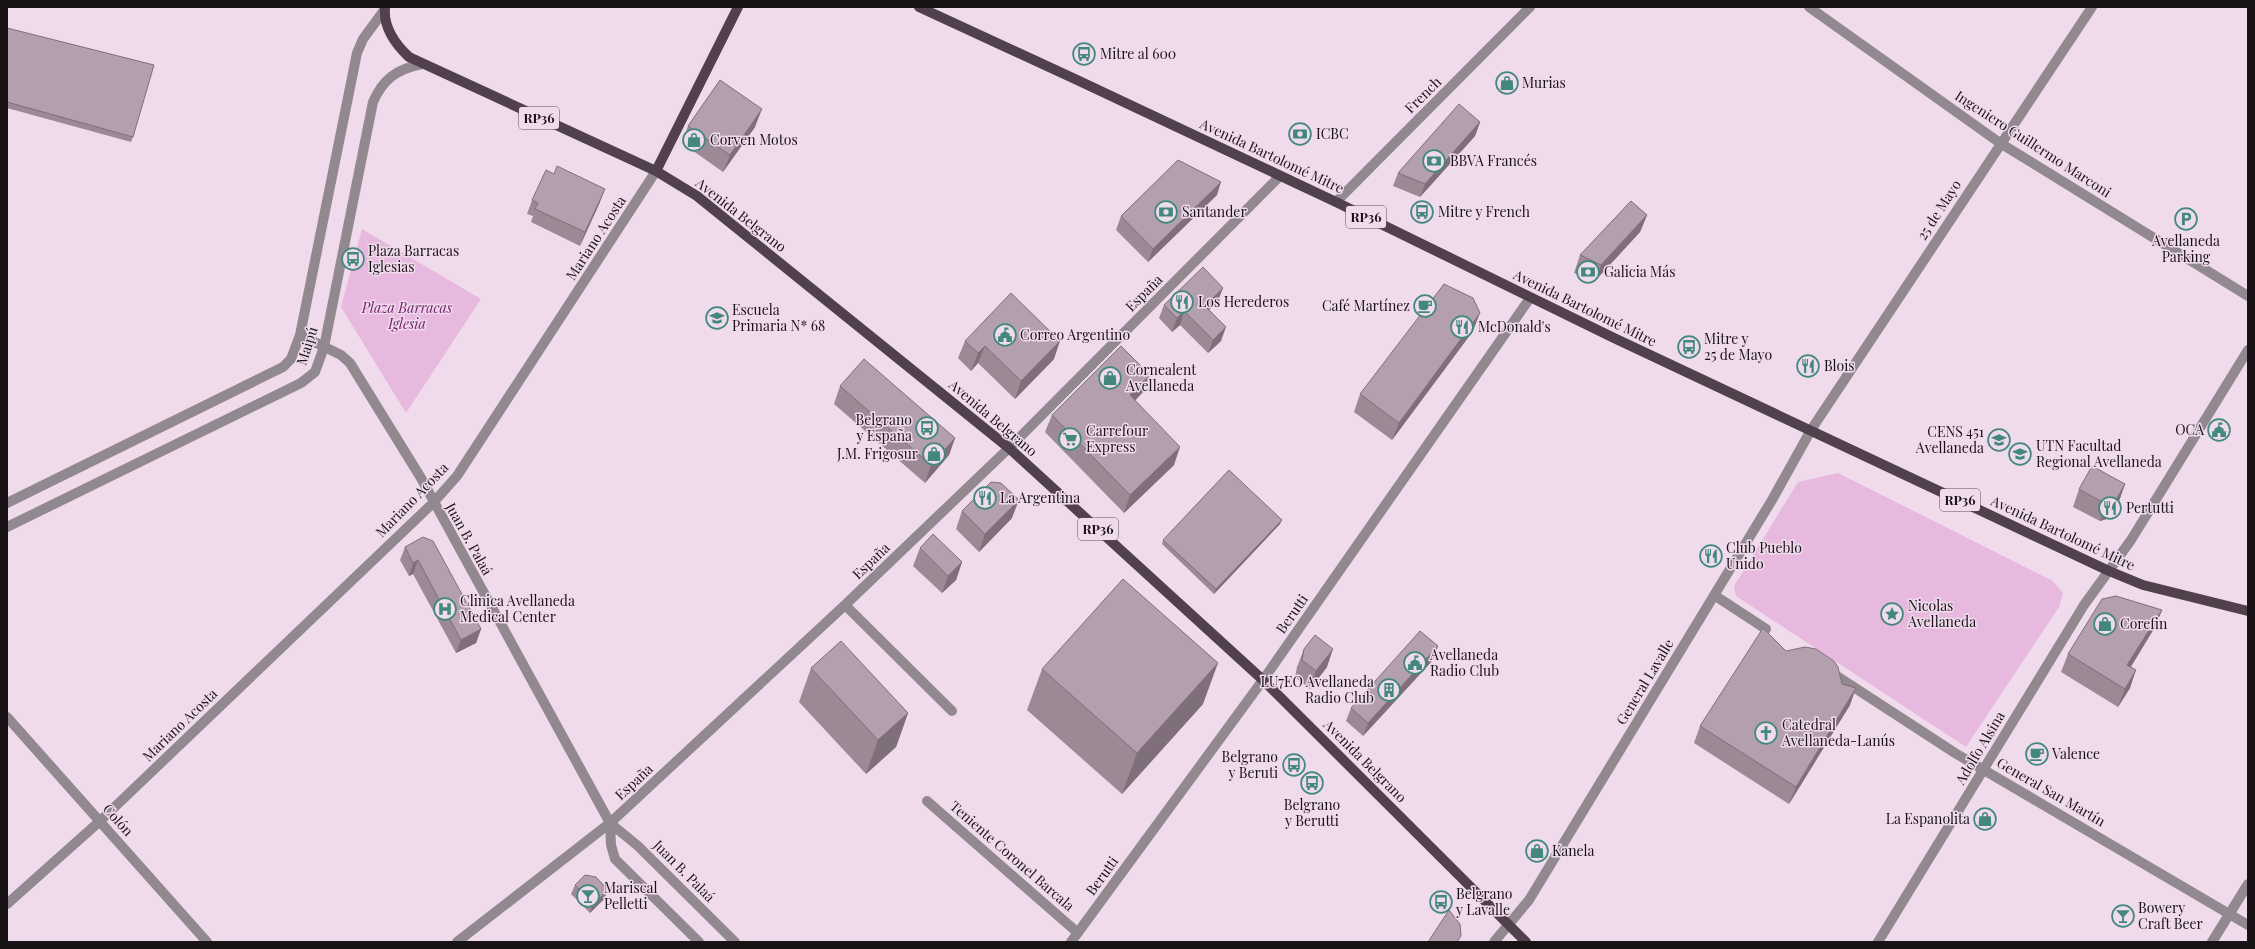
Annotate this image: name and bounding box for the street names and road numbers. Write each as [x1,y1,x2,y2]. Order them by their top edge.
street label: French [1400,72,1446,117]
street label: Ingeniero Guillermo Marconi [1951,86,2115,201]
road number: RP36 [519,107,559,129]
street label: Avenida Bartolomé Mitre [1196,113,1347,197]
street label: Avenida Belgrano [691,173,791,256]
street label: 25 de Mayo [1912,176,1965,243]
street label: Mariano Acosta [561,192,630,284]
road number: RP36 [1346,206,1386,228]
street label: Avenida Bartolomé Mitre [1510,264,1660,350]
street label: España [1121,270,1166,315]
street label: Maipú [291,324,322,368]
street label: Avenida Belgrano [944,374,1042,460]
street label: Mariano Acosta [371,458,452,541]
road number: RP36 [1940,489,1980,511]
street label: Avenida Bartolomé Mitre [1987,490,2138,574]
street label: Juan B. Palaá [441,498,497,578]
road number: RP36 [1078,518,1118,540]
street label: España [848,538,894,583]
street label: Berutti [1271,590,1312,637]
street label: General Lavalle [1611,635,1678,728]
street label: Mariano Acosta [138,684,221,765]
street label: Adolfo Alsina [1950,708,2009,789]
street label: Avenida Belgrano [1319,714,1411,806]
street label: General San Martín [1994,753,2109,831]
street label: España [611,759,657,804]
street label: Teniente Coronel Barcala [946,796,1079,915]
street label: Colón [99,800,138,840]
street label: Juan B. Palaá [649,835,719,906]
street label: Berutti [1081,852,1122,899]

